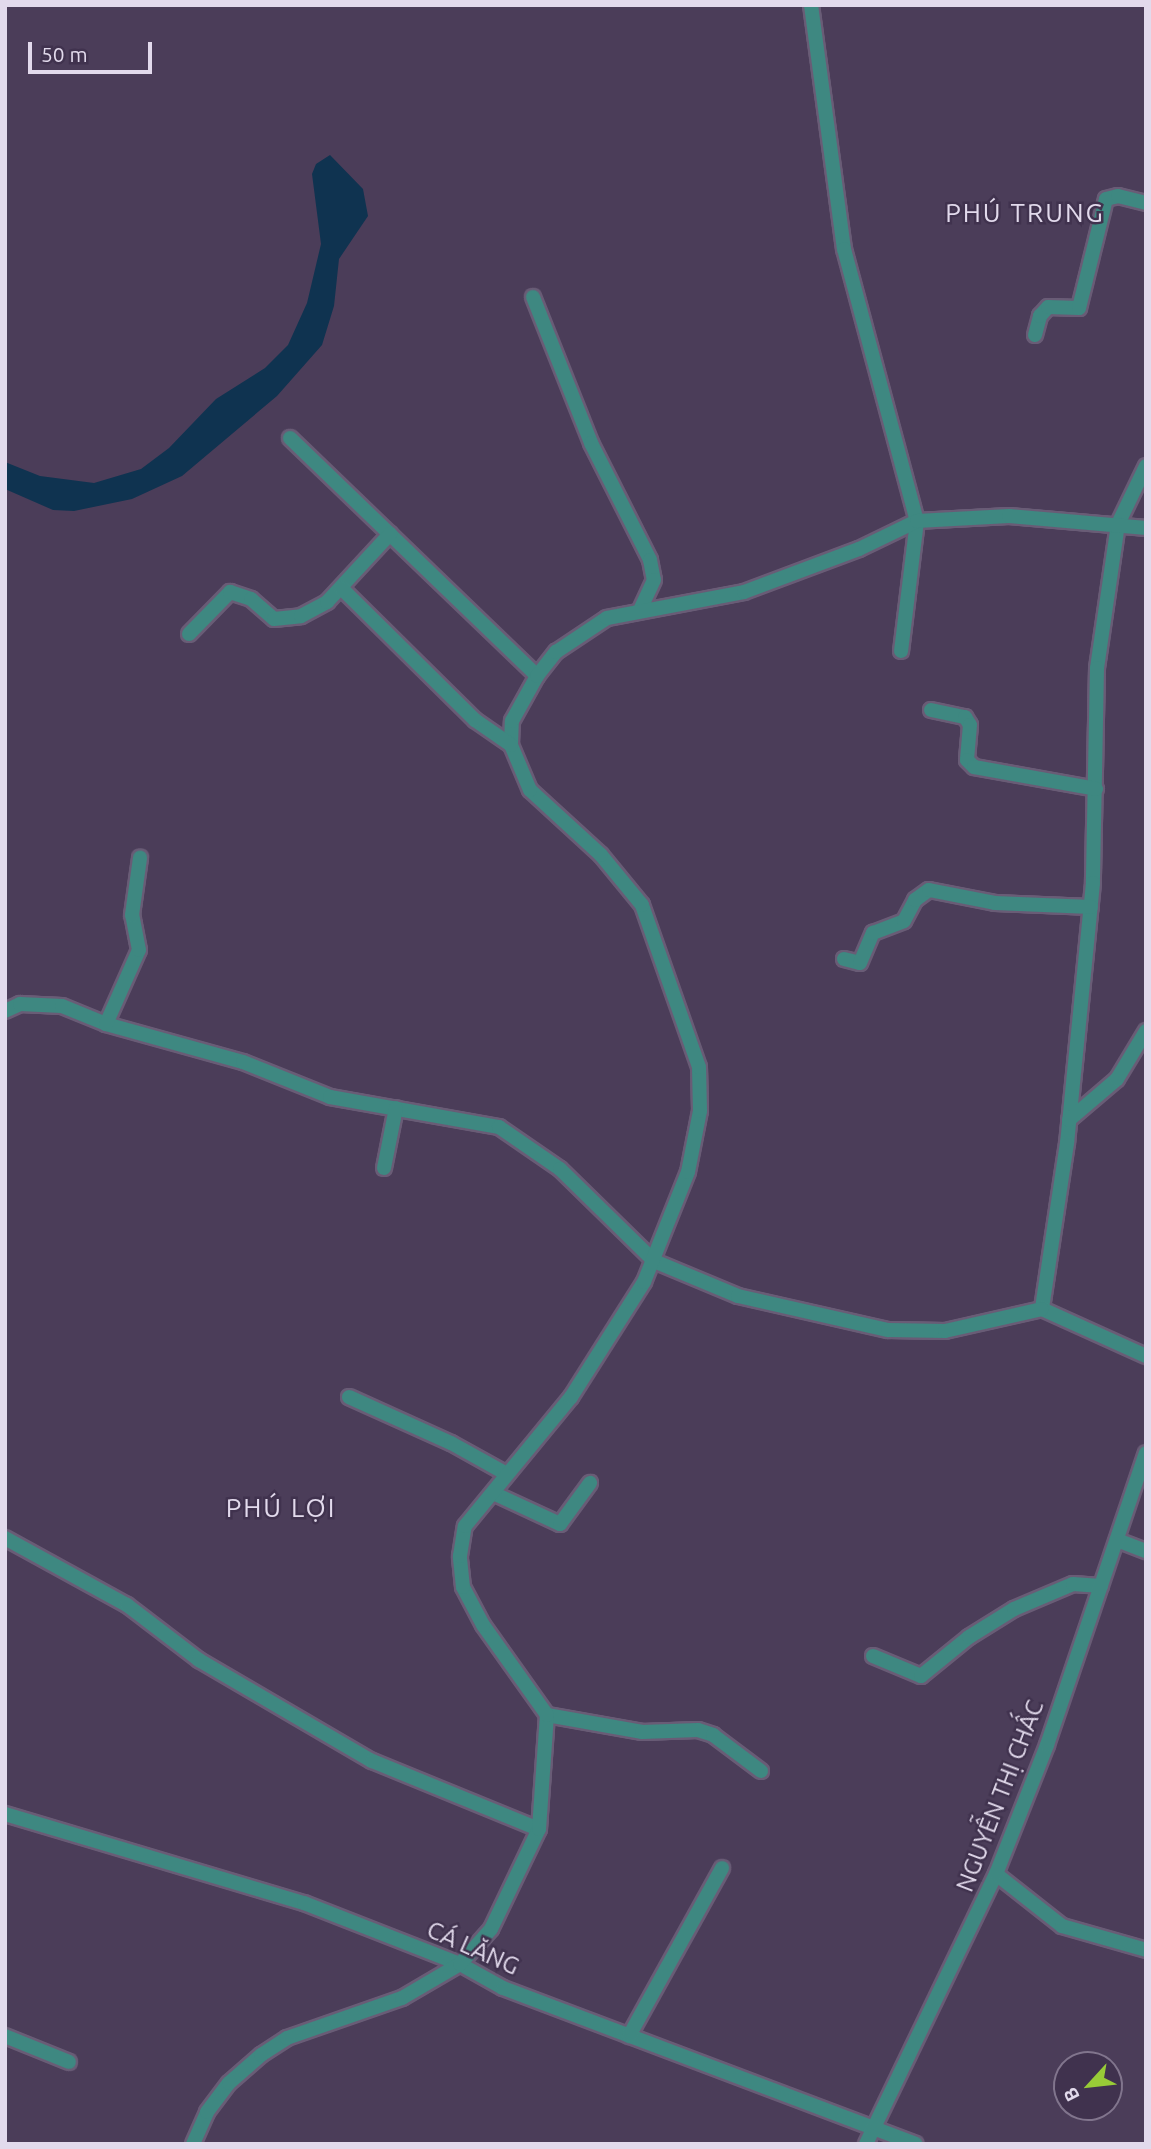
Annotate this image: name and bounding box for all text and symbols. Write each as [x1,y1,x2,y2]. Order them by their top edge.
scale bar [32,28,156,72]
text: 50 m [41,42,88,66]
district label: PHÚ TRUNG [946,197,1104,229]
district label: PHÚ LỢI [227,1492,335,1524]
street label: NGUYỄN THỊ CHẤC [950,1696,1050,1896]
street label: CÁ LĂNG [422,1915,524,1981]
north arrow [1053,2051,1123,2121]
text: B [1058,2084,1084,2105]

